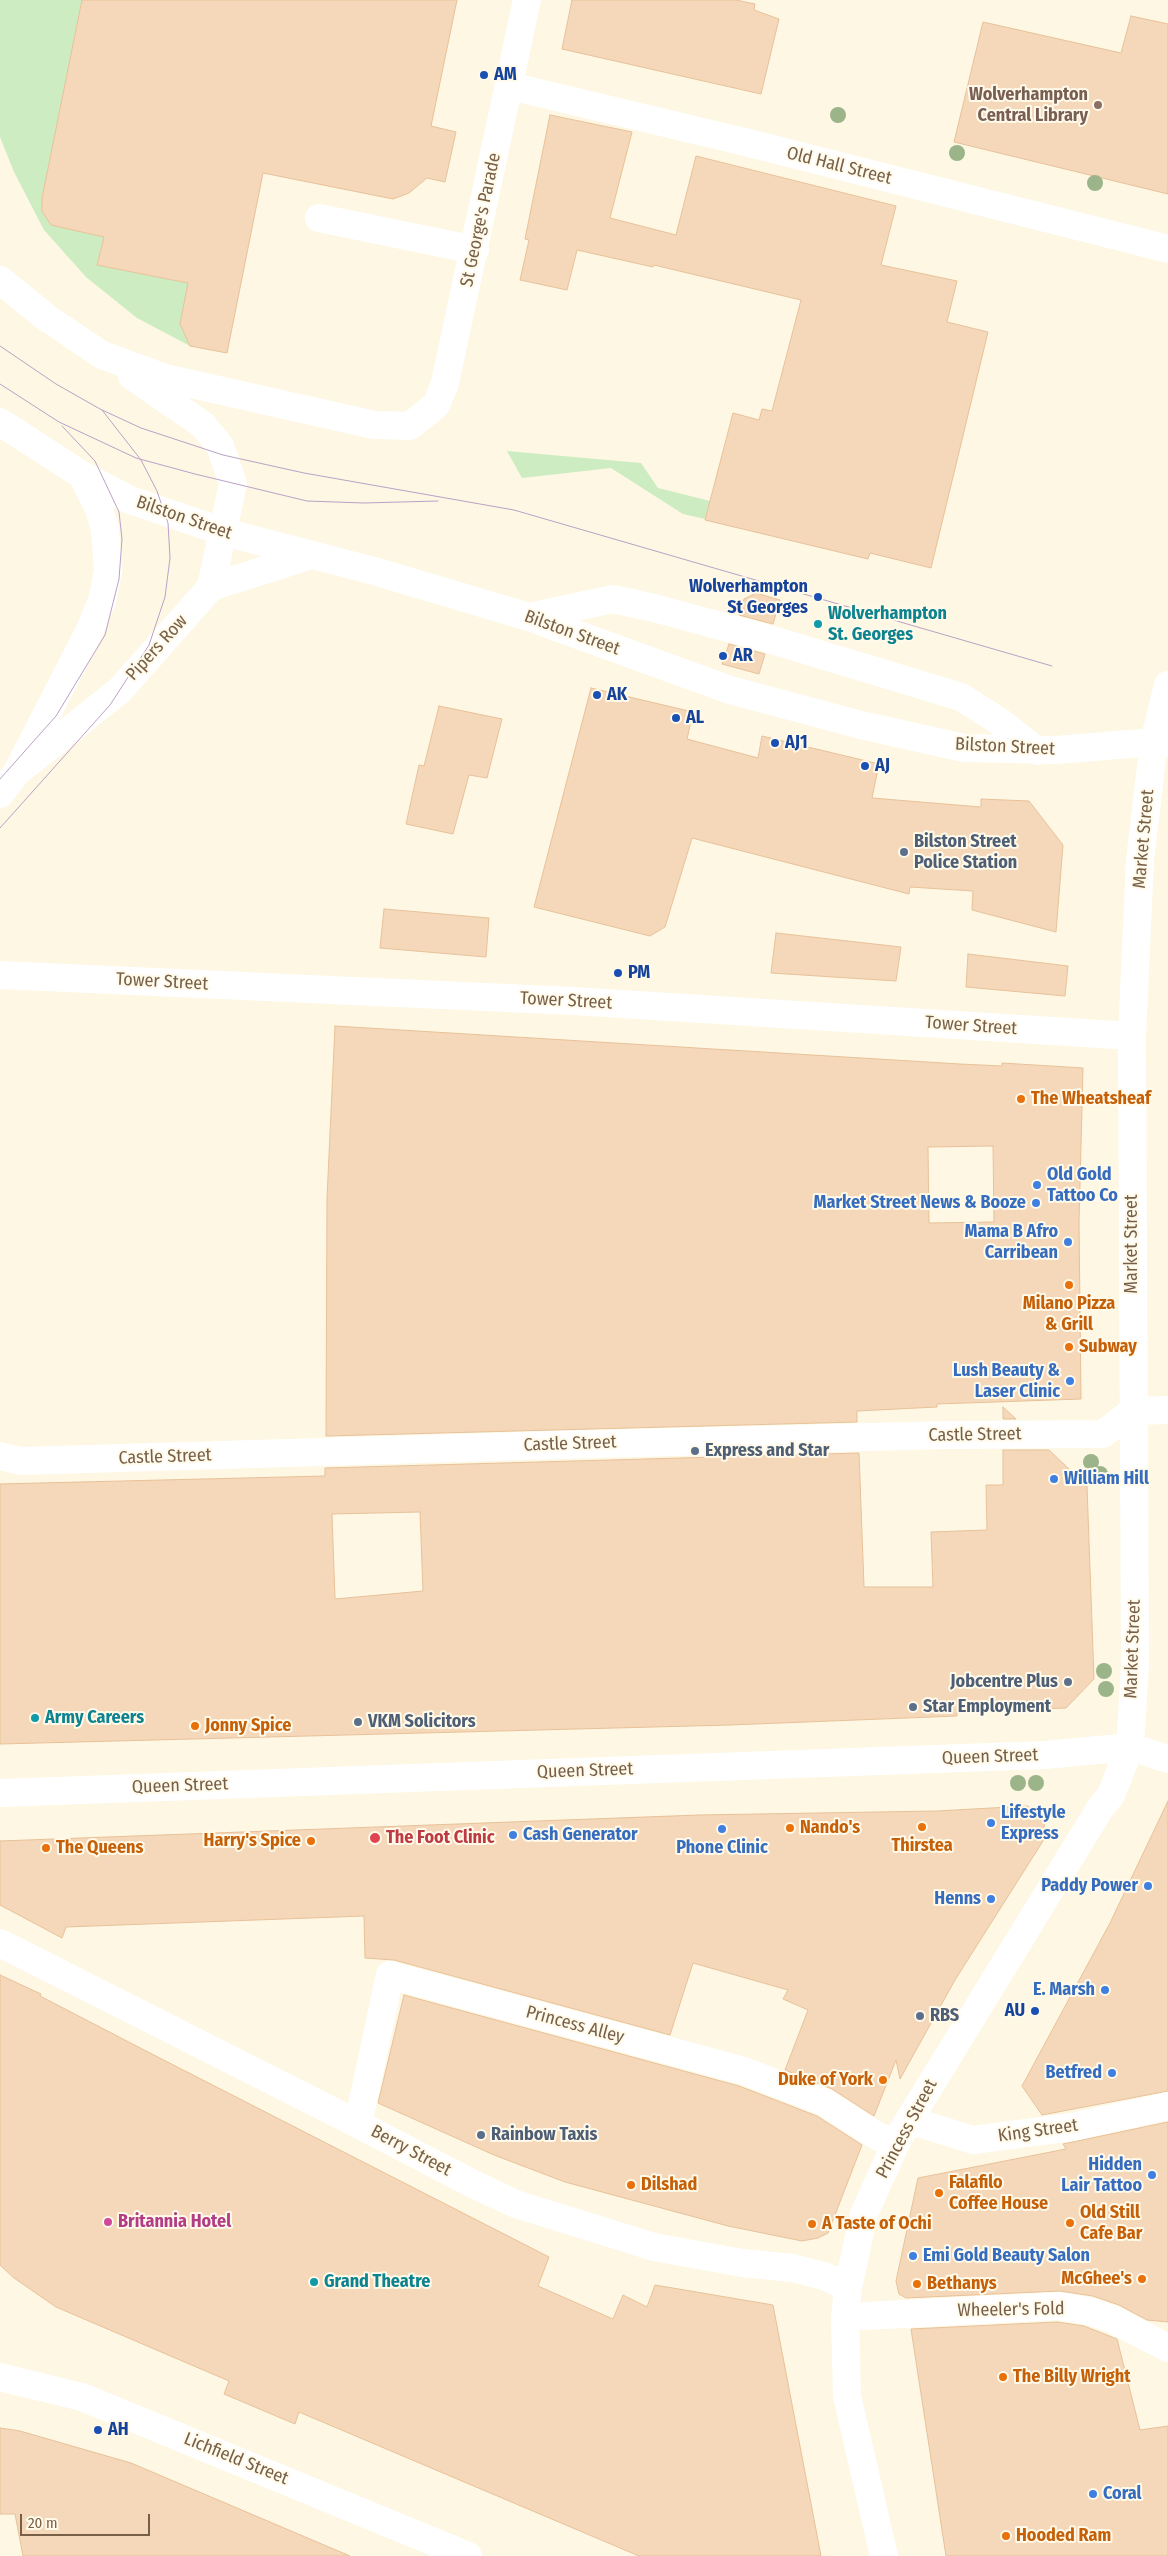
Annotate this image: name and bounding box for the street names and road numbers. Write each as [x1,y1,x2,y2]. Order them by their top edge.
street label: Old Hall Street [784,143,894,189]
street label: St George's Parade [456,151,506,289]
street label: Bilston Street [133,492,235,544]
street label: Bilston Street [521,606,623,660]
street label: Pipers Row [122,611,192,685]
street label: Bilston Street [955,734,1055,760]
street label: Market Street [1129,789,1159,889]
street label: Tower Street [115,969,209,995]
street label: Tower Street [519,988,613,1014]
street label: Tower Street [924,1012,1018,1040]
street label: Market Street [1121,1194,1143,1294]
street label: Castle Street [928,1423,1022,1447]
street label: Castle Street [523,1432,617,1456]
street label: Castle Street [118,1445,212,1469]
street label: Market Street [1120,1599,1146,1699]
street label: Queen Street [941,1745,1039,1769]
street label: Queen Street [536,1759,634,1783]
street label: Queen Street [131,1774,229,1798]
street label: Princess Alley [524,2002,626,2048]
street label: Princess Street [872,2076,942,2182]
street label: King Street [997,2115,1079,2147]
street label: Berry Street [367,2121,455,2181]
street label: Wheeler's Fold [957,2298,1065,2322]
street label: Lichfield Street [181,2428,291,2490]

